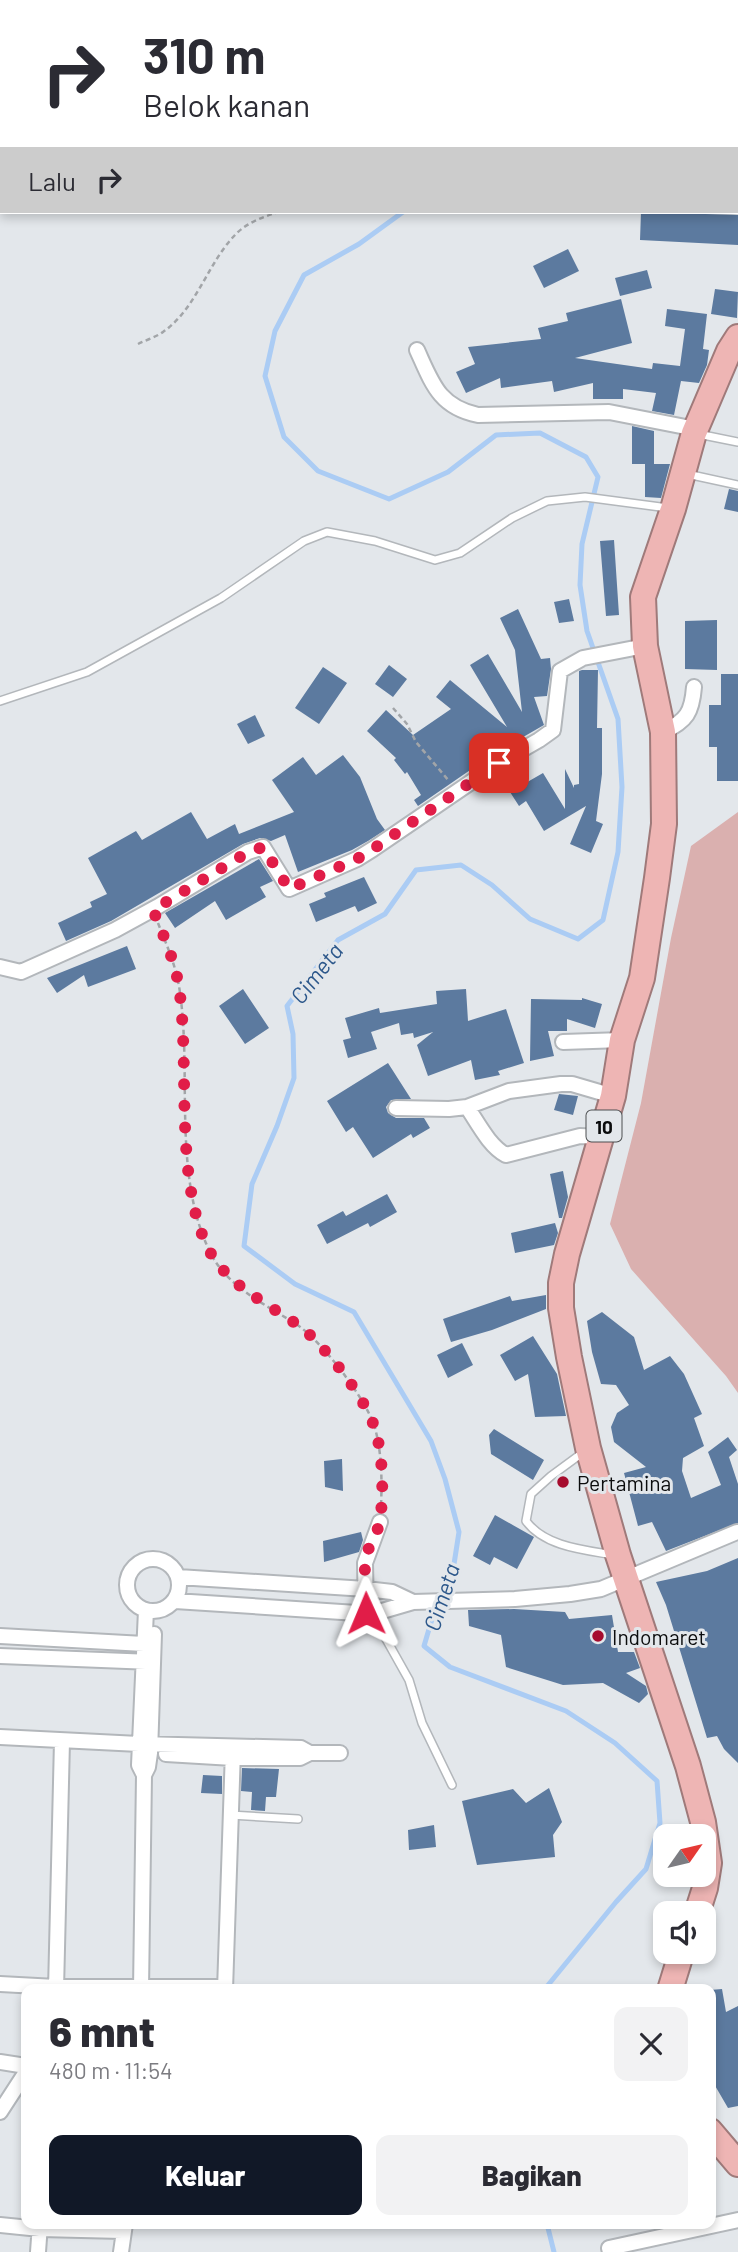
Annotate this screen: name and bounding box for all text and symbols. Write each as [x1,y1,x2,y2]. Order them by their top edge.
text: 310 m [143,25,265,84]
icon: right [28,28,119,119]
text: Belok kanan [143,85,310,123]
icon: right [90,161,128,199]
text: Lalu [28,165,76,196]
pin [469,733,529,793]
icon: arrive [480,744,518,782]
water label: Cimeta [284,937,348,1009]
road number: 10 [586,1110,622,1142]
place label: Pertamina [577,1470,671,1495]
marker: Pertamina [555,1474,571,1490]
water label: Cimeta [417,1560,465,1634]
position arrow [329,1576,403,1650]
place label: Indomaret [612,1624,706,1649]
marker: Indomaret [590,1628,606,1644]
north arrow [653,1824,716,1886]
map controls [653,1824,716,1964]
button: sound [653,1901,716,1964]
text: 6 mnt [49,2005,155,2055]
button: close [614,2007,688,2081]
text: 480 m · 11:54 [49,2056,173,2084]
button: Keluar [49,2135,362,2215]
button: Bagikan [376,2135,688,2215]

